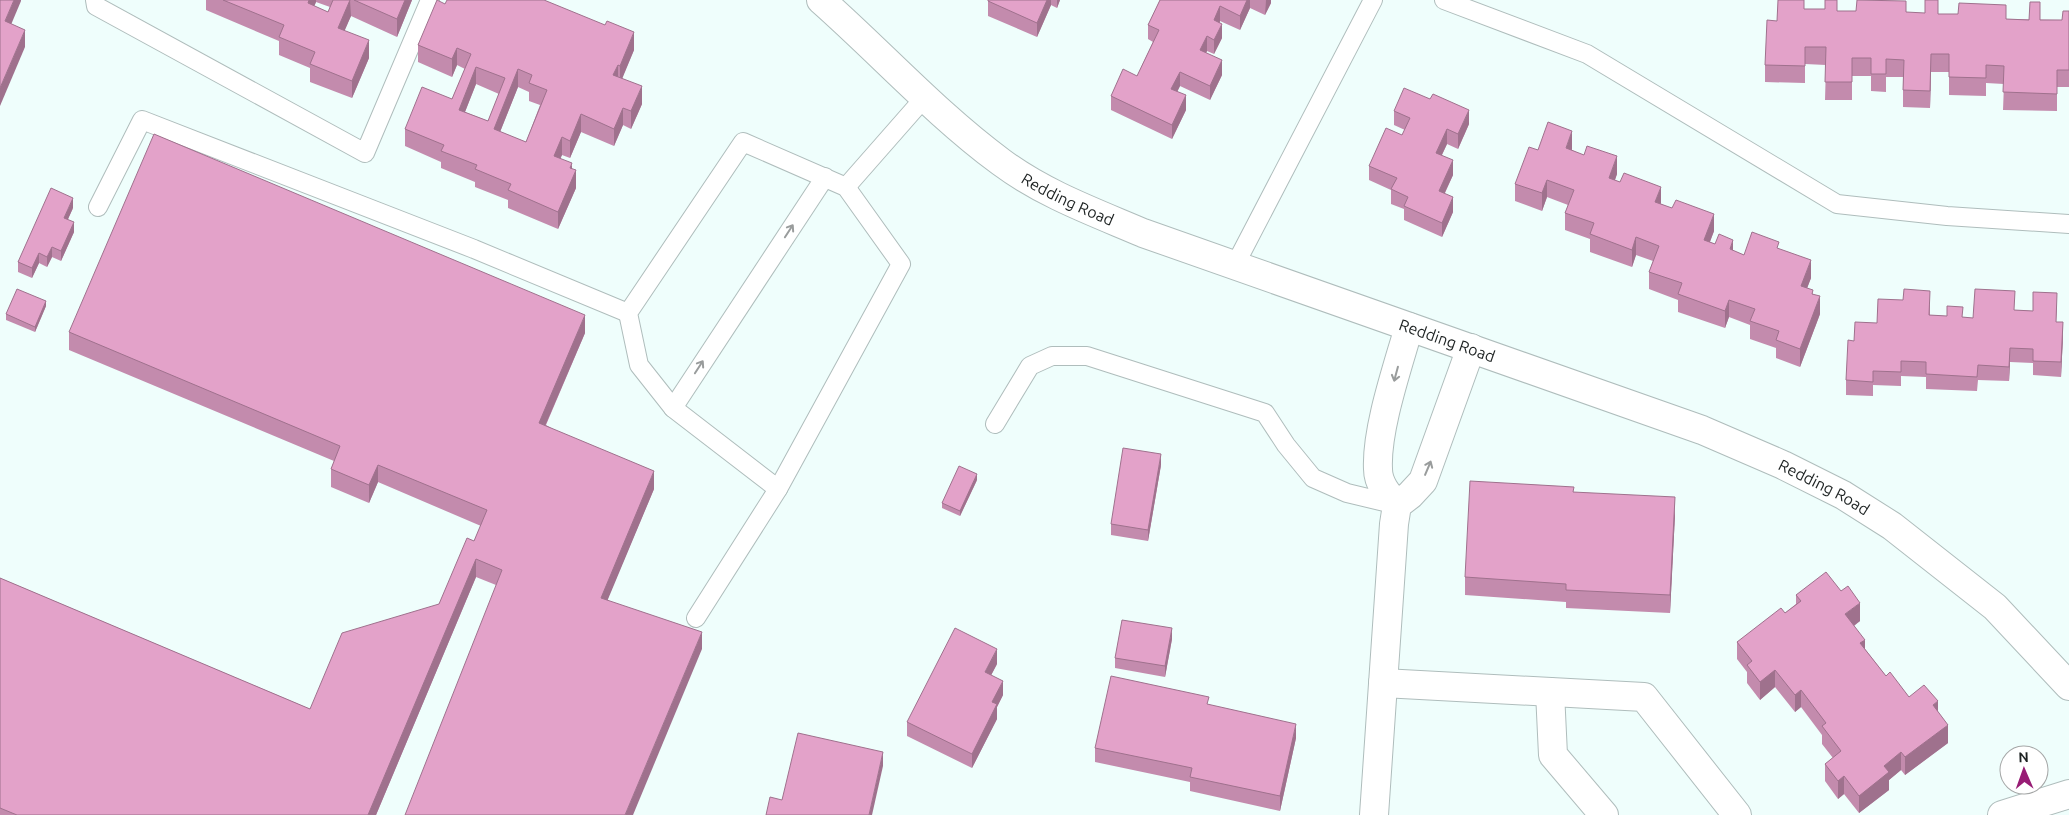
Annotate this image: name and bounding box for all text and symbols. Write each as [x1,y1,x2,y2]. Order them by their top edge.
street label: Redding Road [1018,169,1117,229]
one-way arrow [784,225,794,239]
street label: Redding Road [1397,315,1498,365]
one-way arrow [694,360,705,374]
one-way arrow [1391,365,1401,381]
street label: Redding Road [1776,455,1873,518]
one-way arrow [1424,461,1434,476]
north arrow [1999,745,2049,795]
text: N [2018,749,2029,765]

